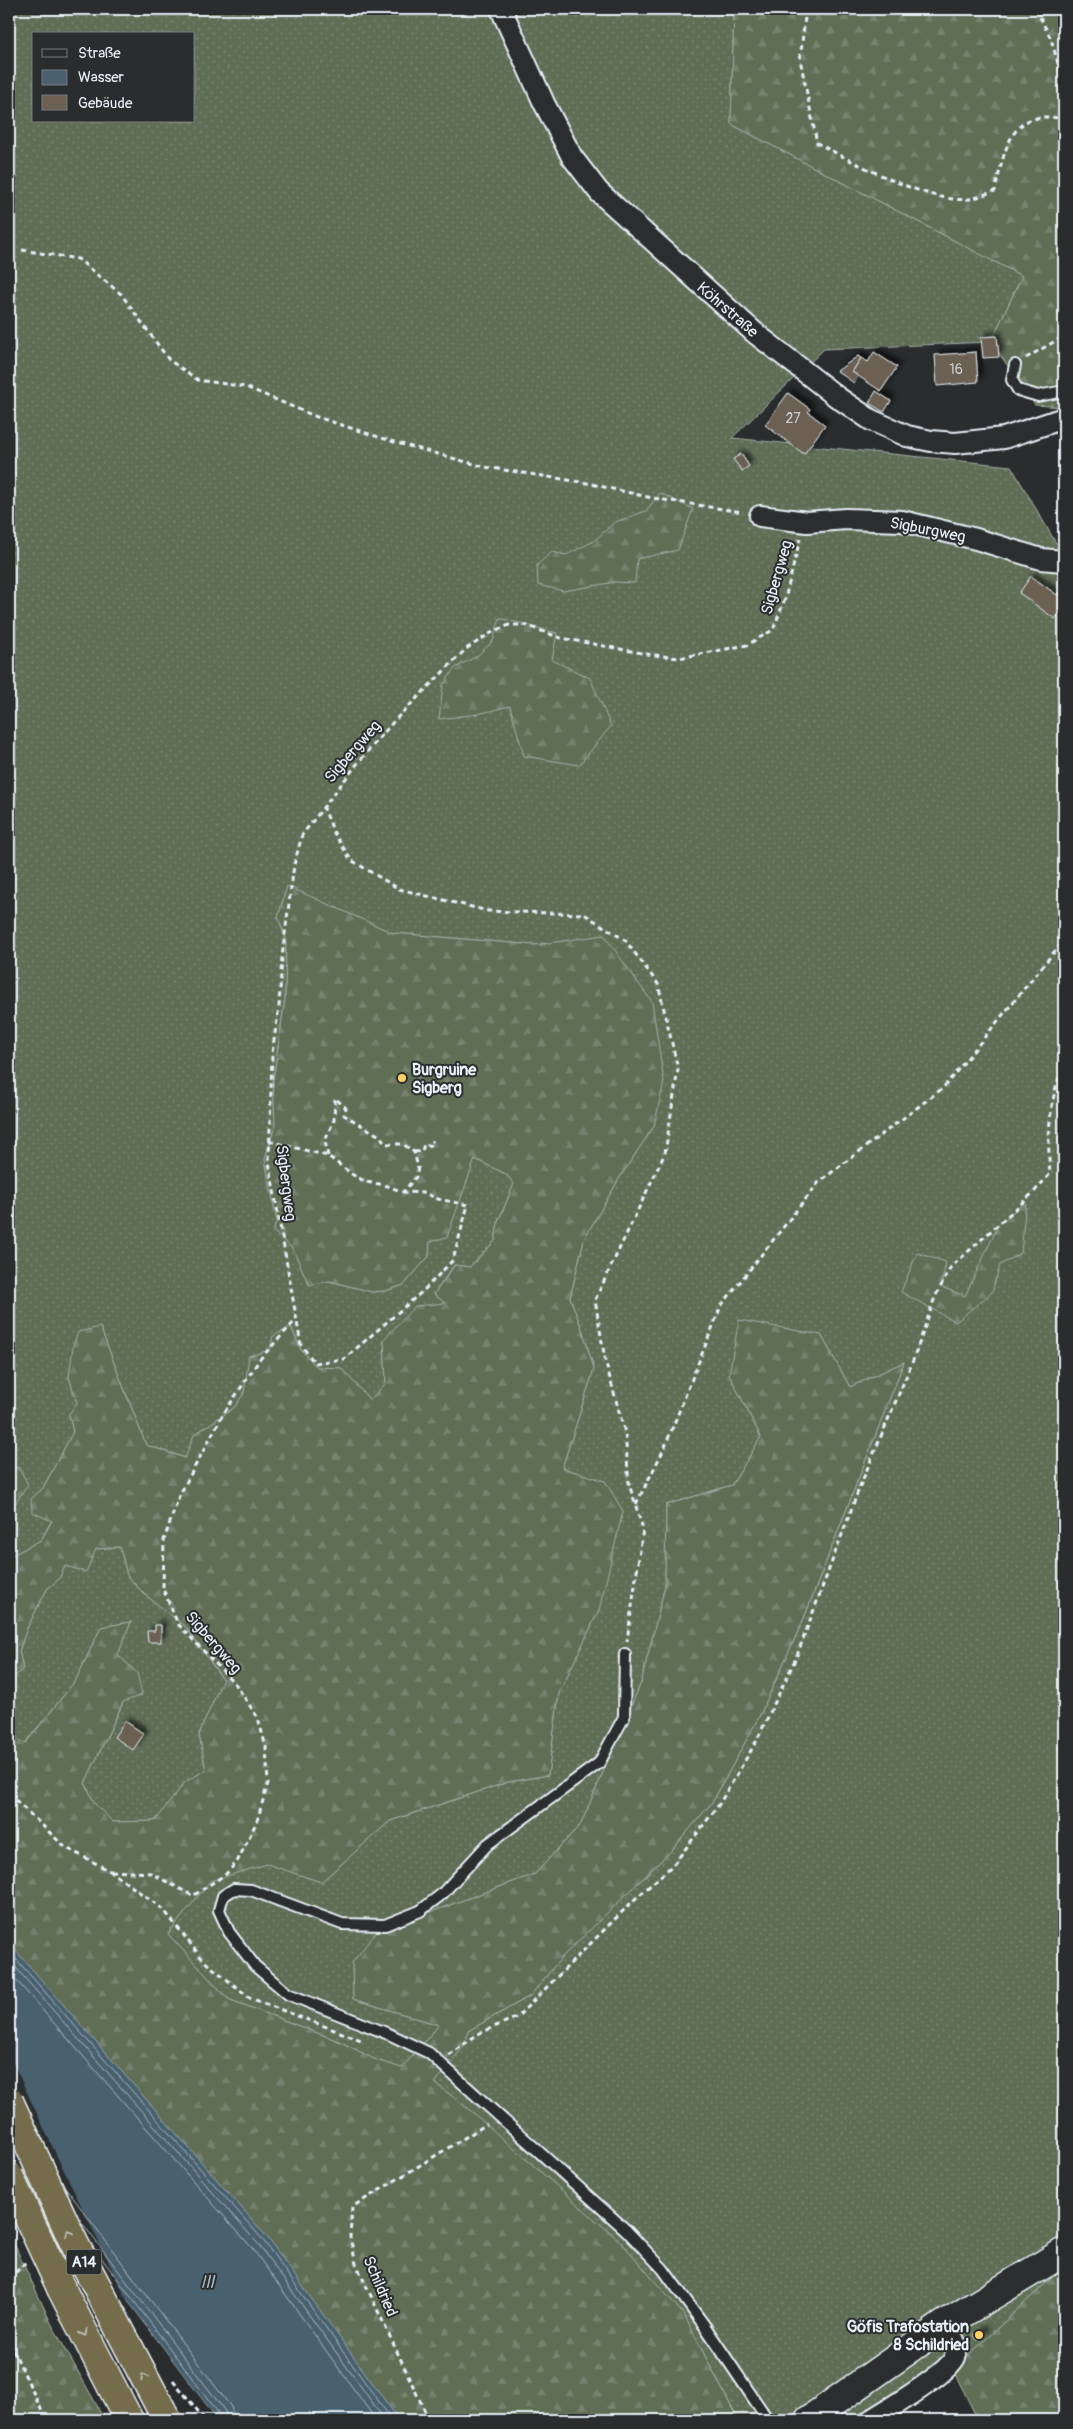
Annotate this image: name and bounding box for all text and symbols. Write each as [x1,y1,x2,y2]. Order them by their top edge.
legend [32,32,195,122]
text: Straße [78,44,121,63]
text: Wasser [78,68,125,87]
text: Gebäude [78,94,133,113]
street label: Köhrstraße [692,278,762,342]
house number: 16 [949,361,963,378]
house number: 27 [785,410,801,427]
street label: Sigburgweg [888,513,967,547]
street label: Sigbergweg [757,538,797,617]
street label: Sigbergweg [320,716,385,787]
place label: Burgruine Sigberg [412,1060,477,1098]
marker: Burgruine Sigberg [396,1072,408,1084]
street label: Sigbergweg [271,1144,301,1222]
street label: Sigbergweg [181,1607,246,1678]
one-way arrow [65,2229,76,2238]
road number: A14 [66,2250,102,2274]
street label: Schildried [358,2253,402,2320]
water label: Ill [200,2271,216,2294]
place label: Göfis Trafostation 8 Schildried [847,2317,969,2355]
one-way arrow [78,2328,88,2337]
marker: Göfis Trafostation 8 Schildried [973,2329,985,2341]
one-way arrow [140,2373,150,2382]

